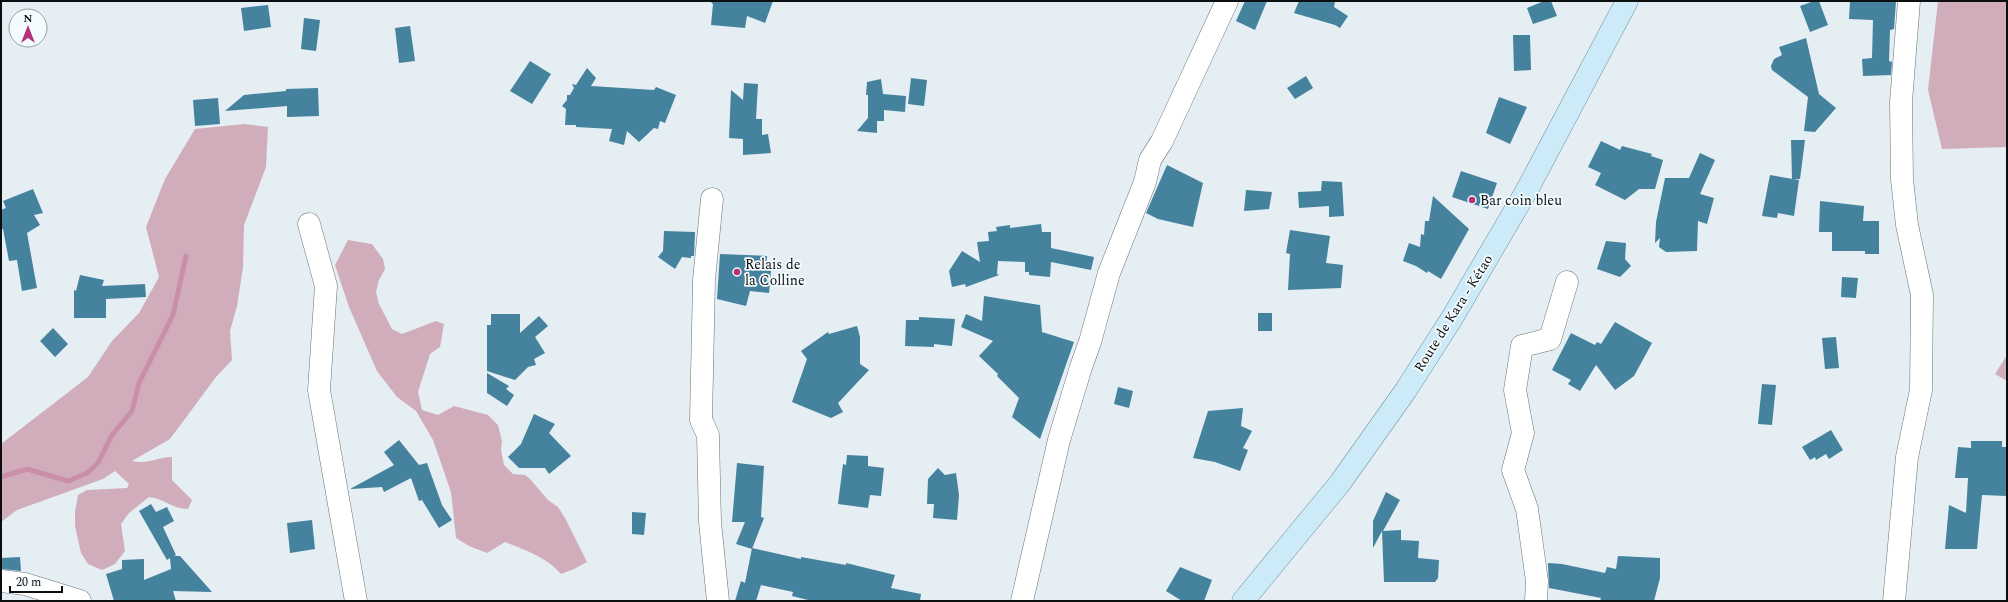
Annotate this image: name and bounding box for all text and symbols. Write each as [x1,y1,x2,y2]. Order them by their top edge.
north arrow [8,8,48,48]
text: N [24,10,33,27]
place label: Bar coin bleu [1480,190,1562,211]
marker: Bar coin bleu [1467,195,1477,205]
street label: Route de Kara - Kétao [1409,250,1498,376]
place label: Relais de la Colline [745,254,805,291]
marker: Relais de la Colline [732,267,742,277]
scale bar [10,568,62,594]
text: 20 m [16,573,41,592]

